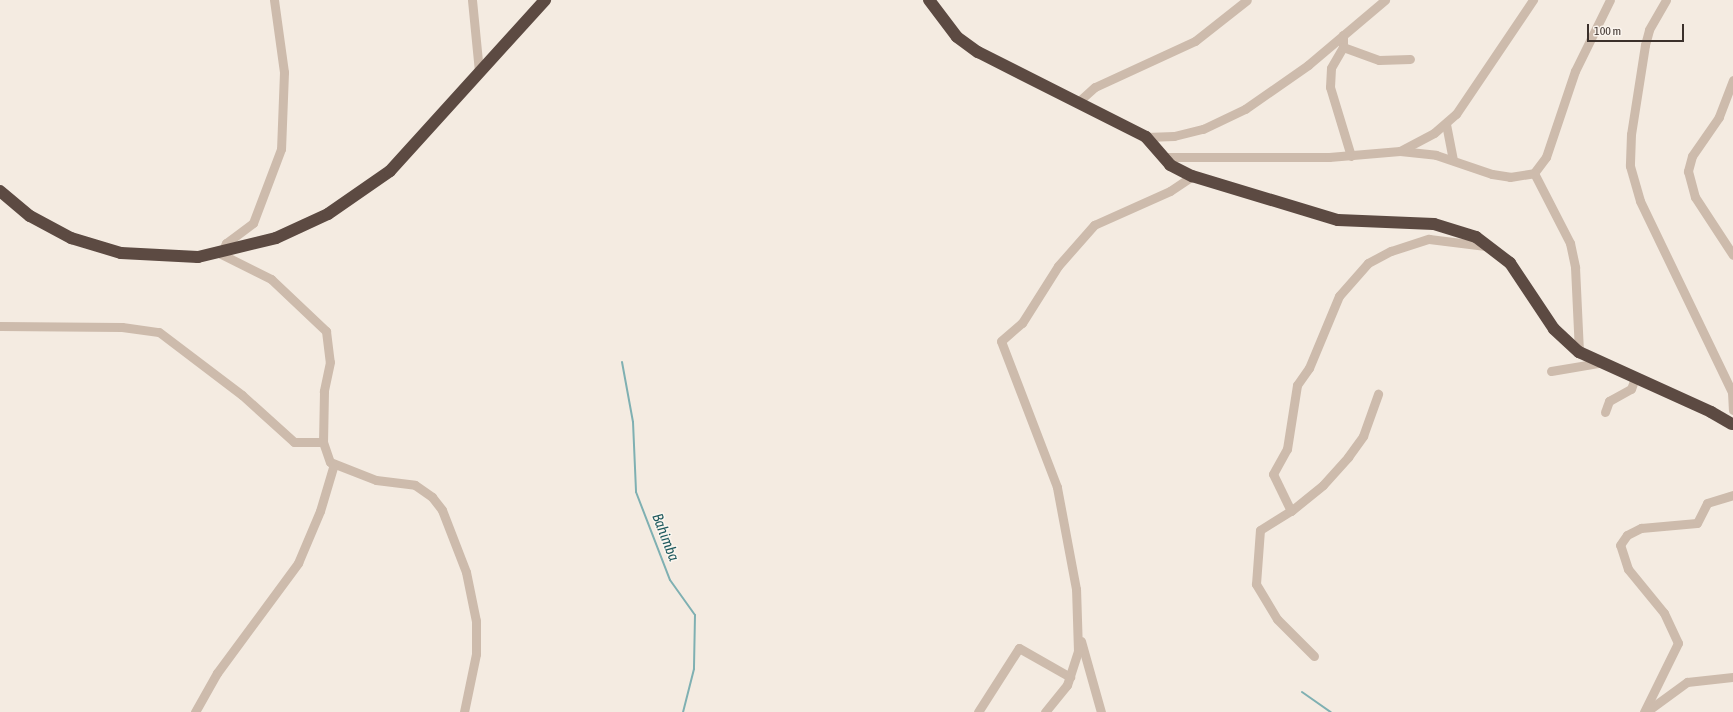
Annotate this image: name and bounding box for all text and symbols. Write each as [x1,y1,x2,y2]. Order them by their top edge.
scale bar [1589,16,1686,42]
text: 100 m [1594,24,1621,38]
water label: Bahimba [649,511,683,563]

